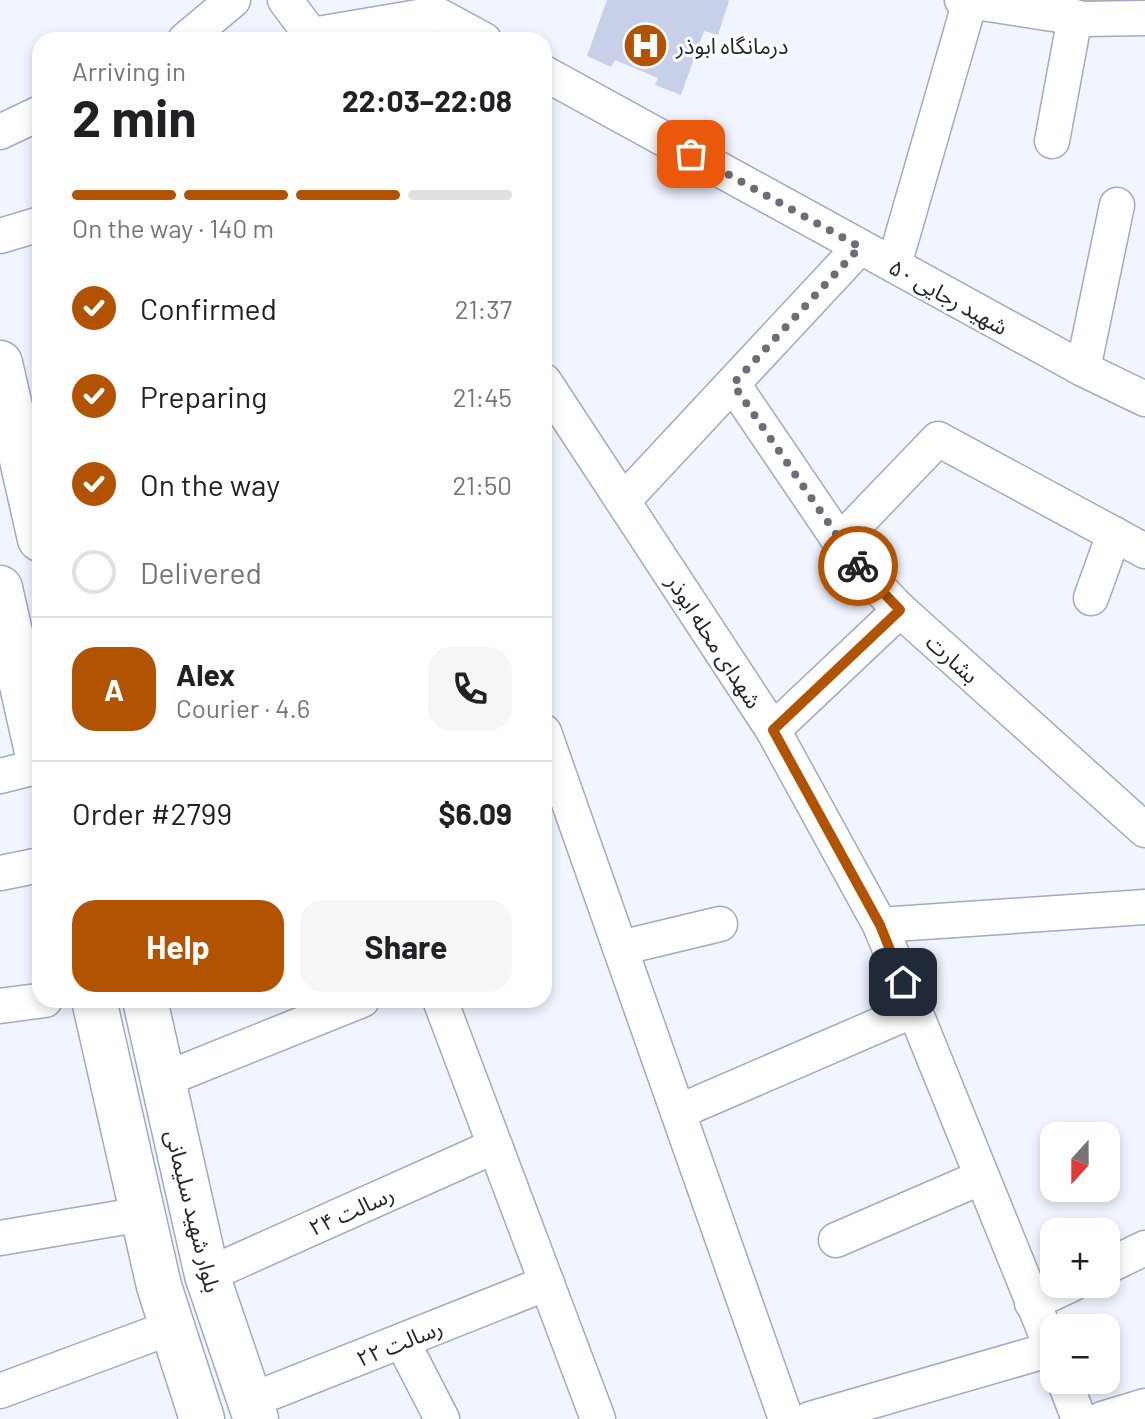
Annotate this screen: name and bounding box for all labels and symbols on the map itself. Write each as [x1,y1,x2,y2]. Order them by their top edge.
hospital icon: درمانگاه ابوذر [621,21,669,69]
place label: درمانگاه ابوذر [675,32,789,60]
pin [657,120,725,188]
street label: شهید رجایی ۵۰ [884,253,1013,341]
courier [818,526,898,606]
street label: شهدای محله ابوذر [660,569,768,714]
street label: بشارت [920,628,984,690]
pin [869,948,937,1016]
north arrow [1040,1122,1120,1202]
street label: بلوار شهید سلیمانی [159,1127,227,1295]
street label: رسالت ۲۴ [304,1180,398,1242]
street label: رسالت ۲۲ [352,1313,447,1373]

